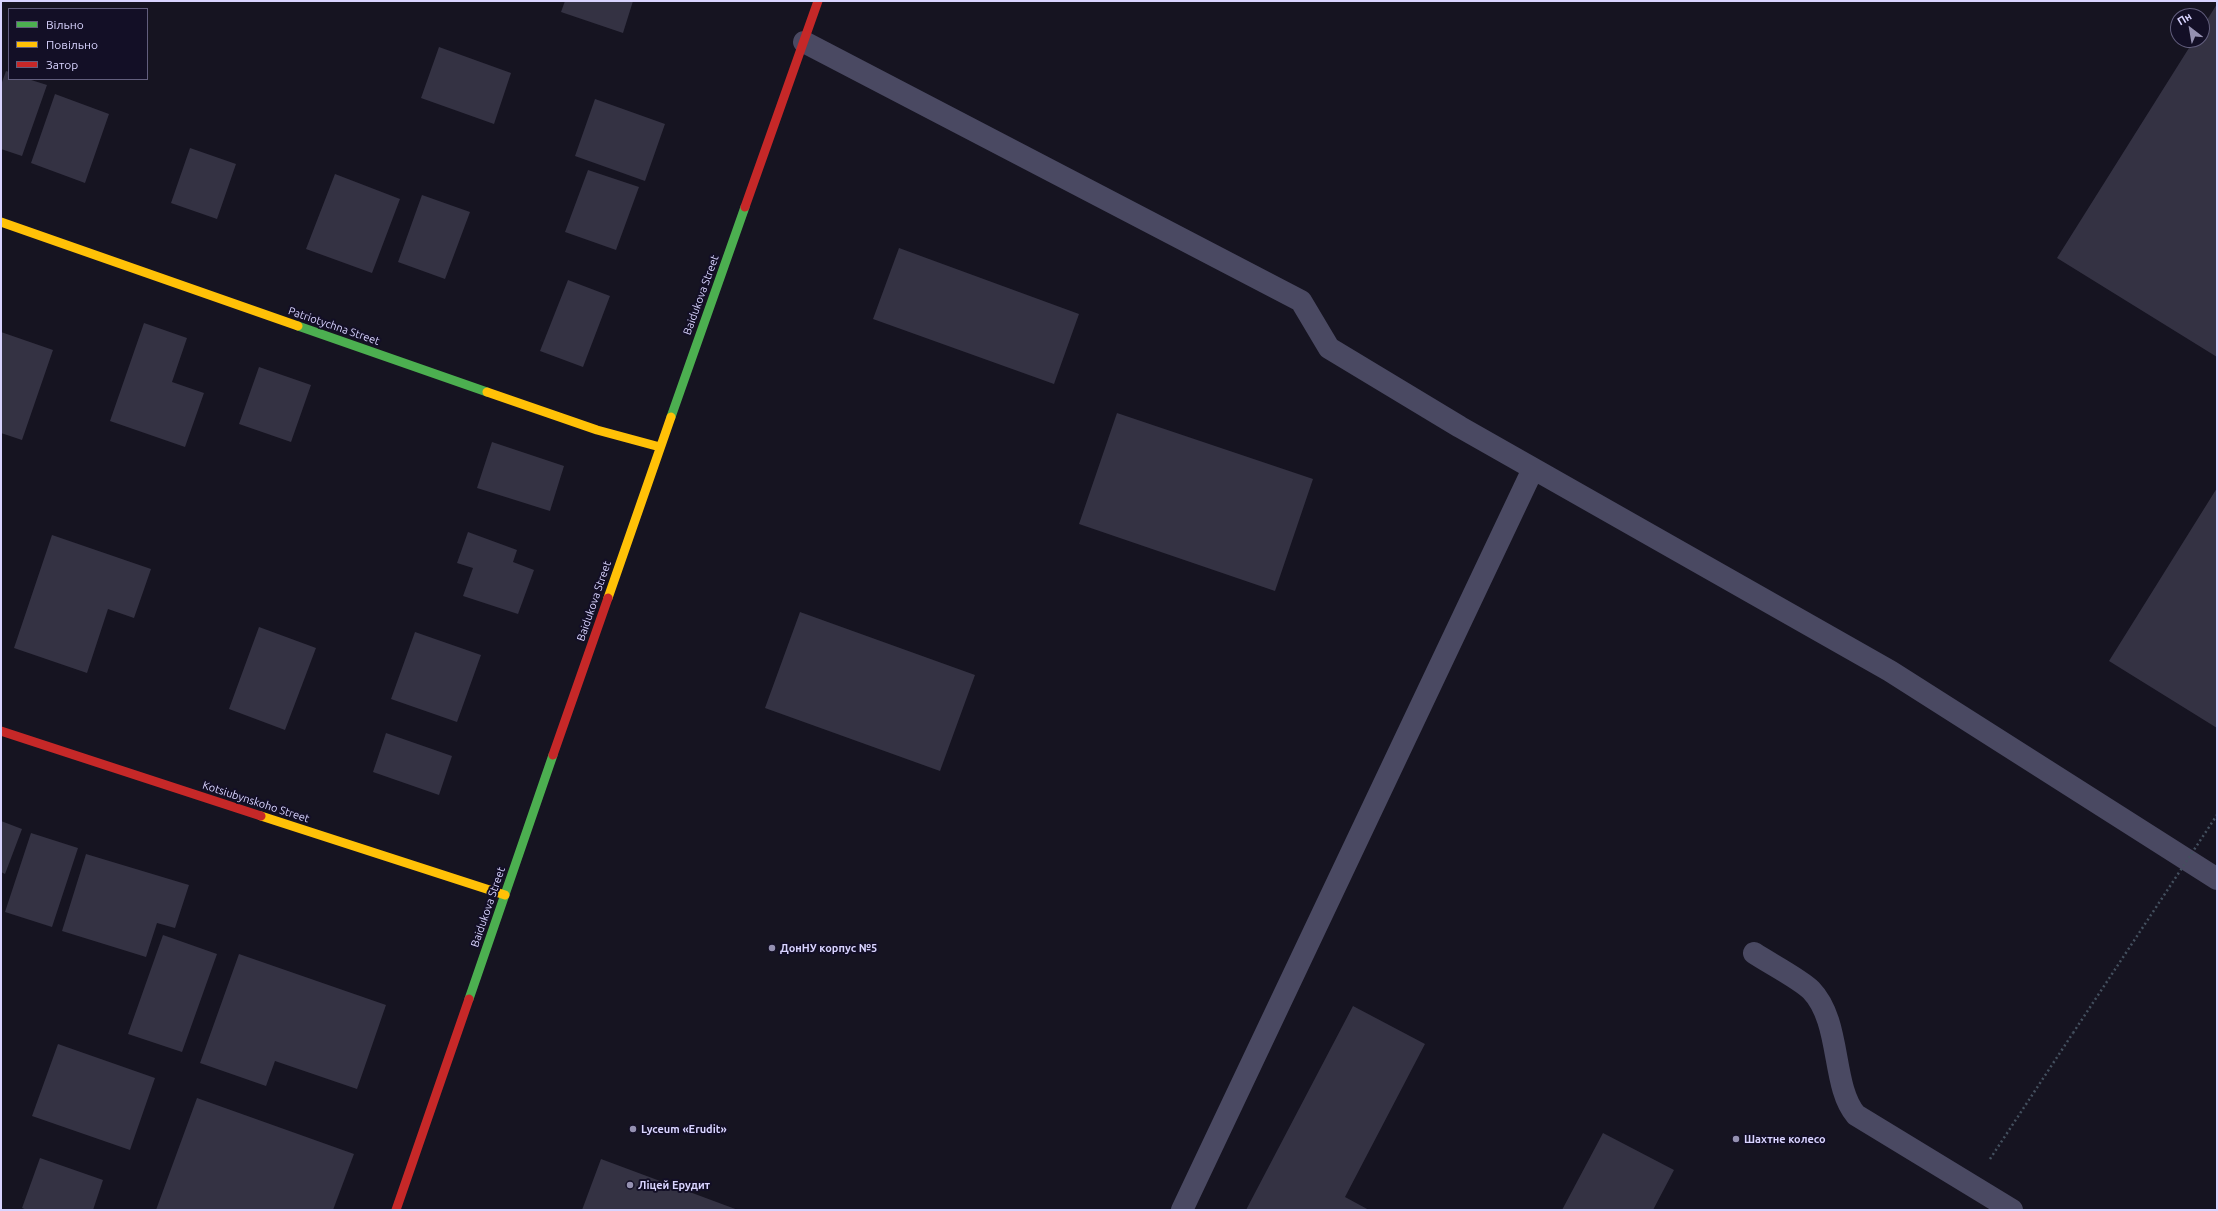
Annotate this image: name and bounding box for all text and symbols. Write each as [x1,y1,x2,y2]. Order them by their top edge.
legend [8,8,148,80]
north arrow [2170,8,2210,48]
text: Пн [2175,10,2194,27]
text: Вільно [46,18,84,31]
text: Повільно [46,38,98,51]
text: Затор [46,58,78,71]
street label: Baidukova Street [680,253,722,337]
street label: Patriotychna Street [287,304,381,348]
street label: Baidukova Street [574,559,614,643]
street label: Kotsiubynskoho Street [201,778,311,826]
street label: Baidukova Street [468,865,508,949]
place label: ДонНУ корпус №5 [780,941,877,955]
marker: ДонНУ корпус №5 [767,943,777,953]
place label: Lyceum «Erudit» [641,1122,727,1136]
marker: Lyceum «Erudit» [628,1124,638,1134]
place label: Шахтне колесо [1744,1132,1826,1146]
marker: Шахтне колесо [1731,1134,1741,1144]
place label: Ліцей Ерудит [638,1178,710,1192]
marker: Ліцей Ерудит [625,1180,635,1190]

